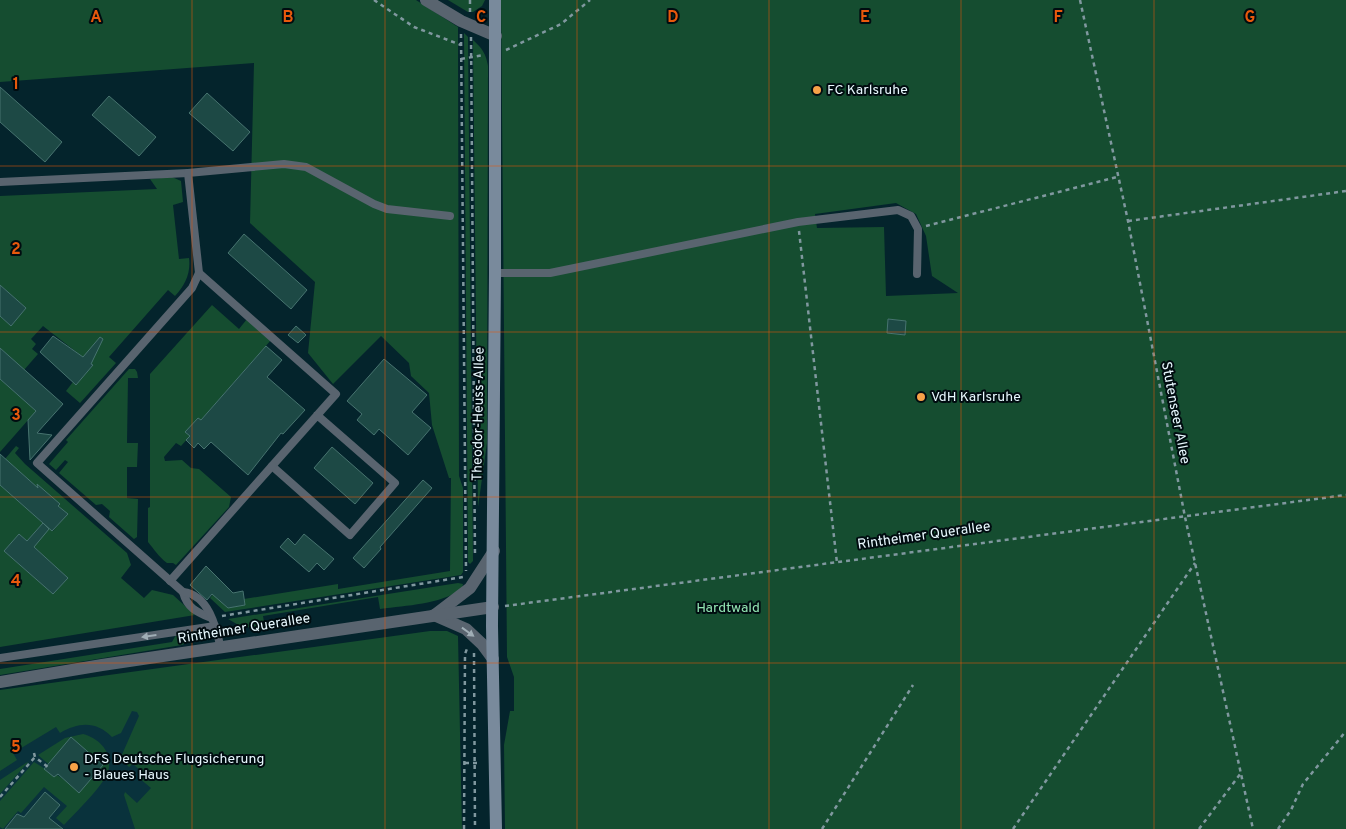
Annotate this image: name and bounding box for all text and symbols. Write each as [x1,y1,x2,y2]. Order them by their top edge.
text: A [90,8,102,28]
text: B [282,8,294,28]
text: C [476,8,486,28]
text: D [667,8,679,28]
text: E [860,8,870,28]
text: F [1053,8,1063,28]
text: G [1245,8,1255,28]
text: 1 [13,75,19,95]
place label: FC Karlsruhe [827,82,908,99]
marker: FC Karlsruhe [811,84,823,96]
text: 2 [11,240,21,260]
street label: Theodor-Heuss-Allee [469,347,489,481]
street label: Stutenseer Allee [1157,360,1193,466]
place label: VdH Karlsruhe [931,389,1021,406]
marker: VdH Karlsruhe [915,391,927,403]
text: 3 [11,406,21,426]
street label: Rintheimer Querallee [856,518,992,554]
text: 4 [11,572,21,592]
park label: Hardtwald [696,600,760,617]
street label: Rintheimer Querallee [176,610,312,648]
one-way arrow [461,627,475,637]
one-way arrow [141,632,157,640]
text: 5 [11,738,21,758]
place label: DFS Deutsche Flugsicherung - Blaues Haus [84,751,264,784]
marker: DFS Deutsche Flugsicherung - Blaues Haus [68,761,80,773]

